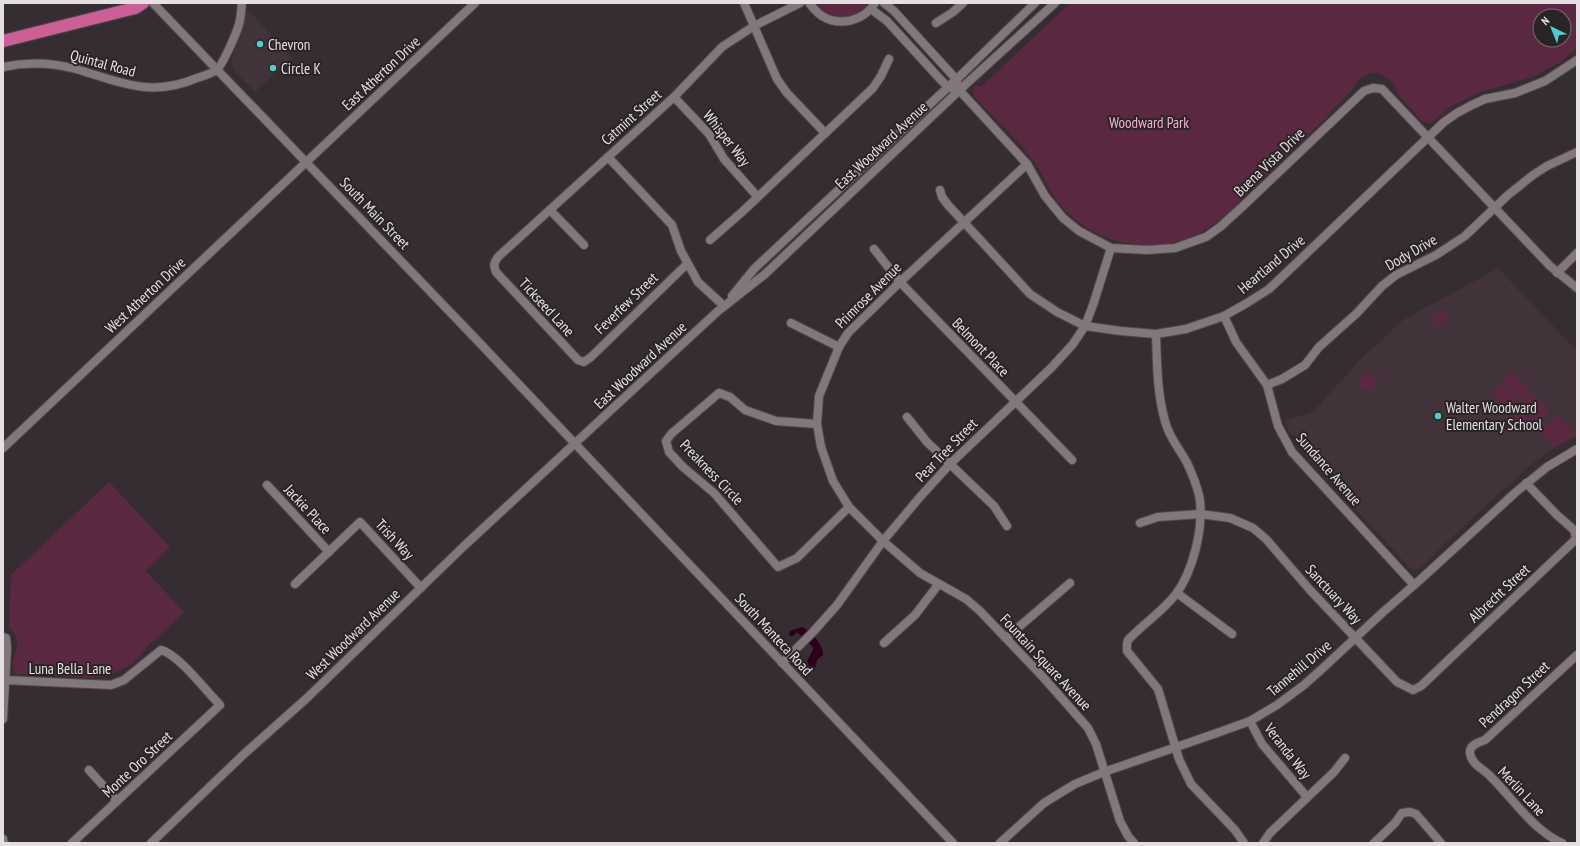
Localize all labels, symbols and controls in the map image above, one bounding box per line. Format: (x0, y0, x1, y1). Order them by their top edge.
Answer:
north arrow (1532, 8, 1572, 48)
text: N (1538, 14, 1552, 28)
street label: East Atherton Drive (338, 32, 424, 114)
place label: Chevron (268, 35, 310, 54)
marker: Chevron (255, 39, 265, 49)
street label: Quintal Road (68, 45, 138, 81)
place label: Circle K (281, 59, 321, 78)
marker: Circle K (268, 63, 278, 73)
street label: Catmint Street (597, 85, 665, 149)
street label: East Woodward Avenue (831, 97, 931, 193)
street label: Whisper Way (699, 106, 755, 170)
park label: Woodward Park (1109, 113, 1189, 132)
street label: Buena Vista Drive (1230, 124, 1308, 200)
street label: South Main Street (336, 173, 414, 253)
street label: Heartland Drive (1234, 230, 1308, 298)
street label: Dody Drive (1382, 230, 1440, 274)
street label: West Atherton Drive (101, 253, 189, 337)
street label: Primrose Avenue (831, 258, 905, 332)
street label: Feverfew Street (590, 268, 662, 338)
street label: Tickseed Lane (515, 274, 579, 340)
street label: Belmont Place (948, 314, 1014, 380)
street label: East Woodward Avenue (590, 317, 690, 413)
place label: Walter Woodward Elementary School (1446, 398, 1543, 434)
marker: Walter Woodward Elementary School (1433, 411, 1443, 421)
street label: Pear Tree Street (911, 414, 981, 486)
street label: Sundance Avenue (1292, 429, 1366, 509)
street label: Preakness Circle (676, 435, 748, 509)
street label: Jackie Place (280, 480, 336, 538)
street label: Trish Way (371, 515, 419, 564)
street label: Sanctuary Way (1302, 560, 1367, 628)
street label: Albrecht Street (1464, 560, 1534, 626)
street label: West Woodward Avenue (302, 584, 404, 684)
street label: South Manteca Road (731, 589, 817, 679)
street label: Fountain Square Avenue (996, 610, 1096, 714)
street label: Tannehill Drive (1263, 636, 1335, 700)
street label: Pendragon Street (1475, 657, 1553, 731)
street label: Luna Bella Lane (29, 659, 111, 678)
street label: Veranda Way (1260, 718, 1316, 783)
street label: Monte Oro Street (98, 727, 176, 801)
street label: Merlin Lane (1494, 762, 1550, 820)

